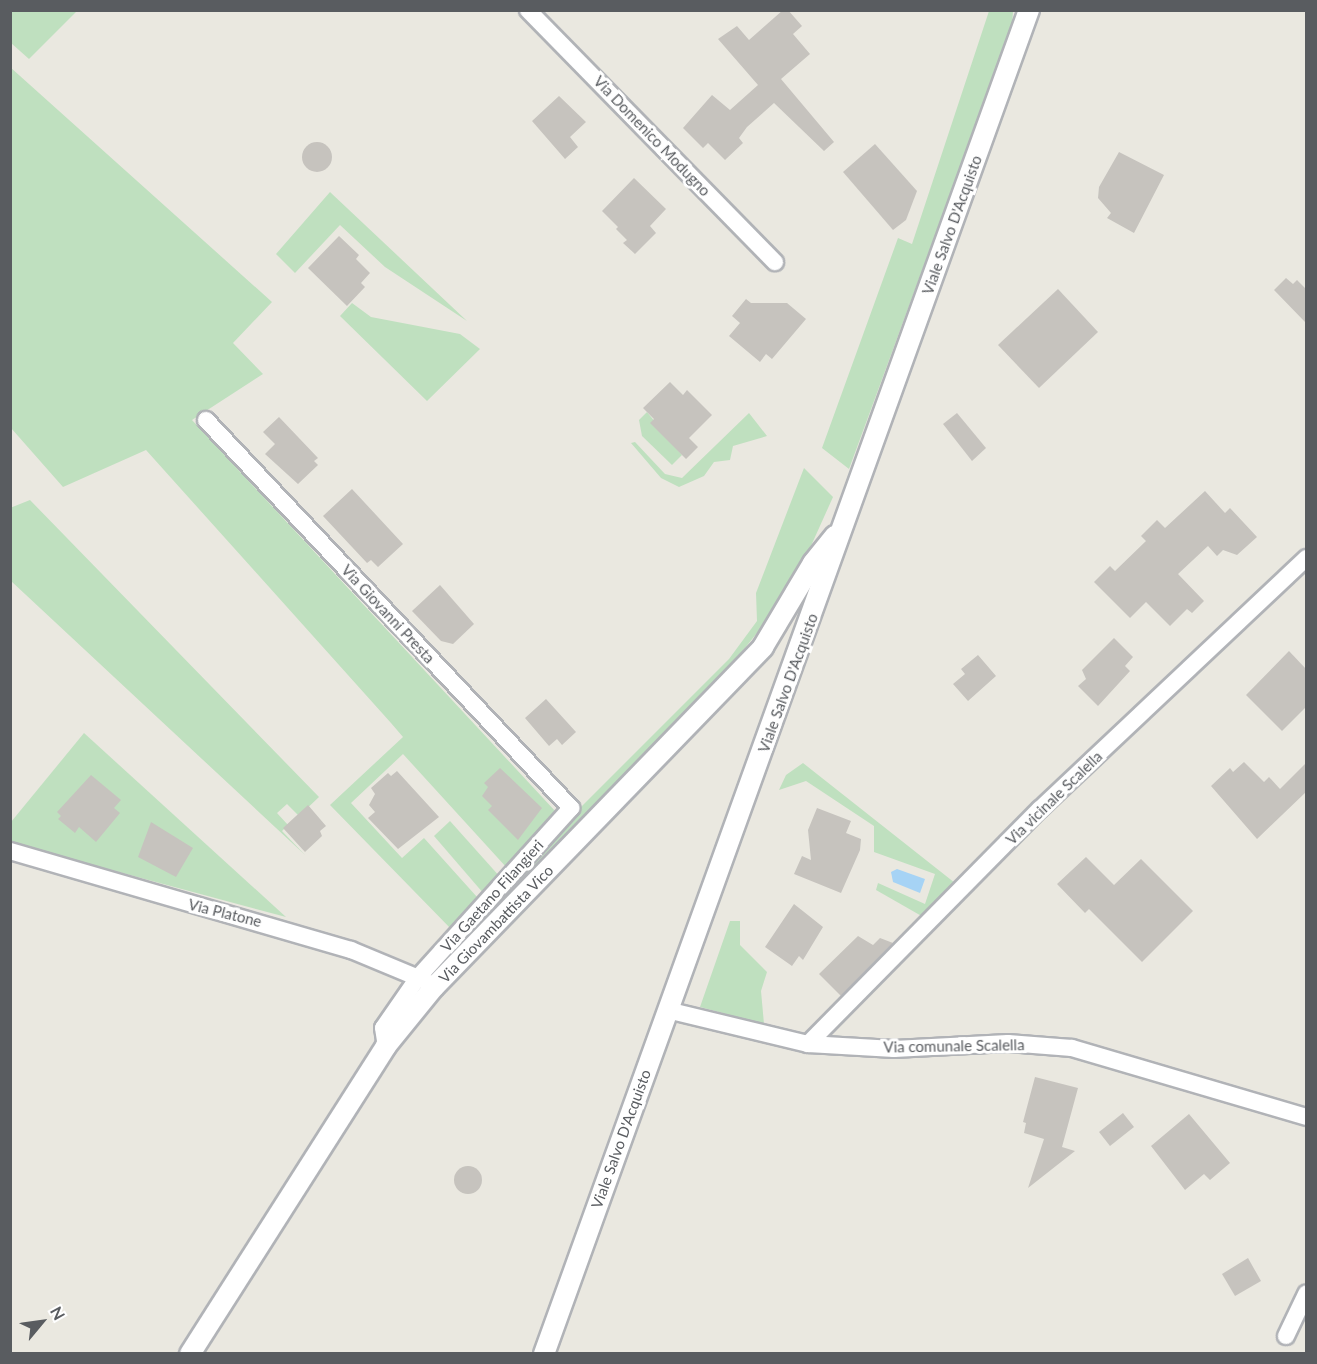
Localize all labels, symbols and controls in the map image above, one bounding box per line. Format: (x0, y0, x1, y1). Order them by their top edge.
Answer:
street label: Via Domenico Modugno (590, 72, 714, 200)
street label: Viale Salvo D'Acquisto (918, 153, 986, 297)
street label: Via Giovanni Presta (338, 561, 438, 667)
street label: Viale Salvo D'Acquisto (754, 611, 822, 755)
street label: Via vicinale Scalella (1002, 747, 1106, 849)
street label: Via Gaetano Filangieri (437, 836, 547, 956)
street label: Via Giovambattista Vico (435, 861, 557, 987)
street label: Via Platone (186, 895, 264, 931)
street label: Via comunale Scalella (883, 1036, 1025, 1056)
street label: Viale Salvo D'Acquisto (587, 1067, 655, 1211)
north arrow (12, 1292, 72, 1352)
text: N (47, 1303, 69, 1323)

